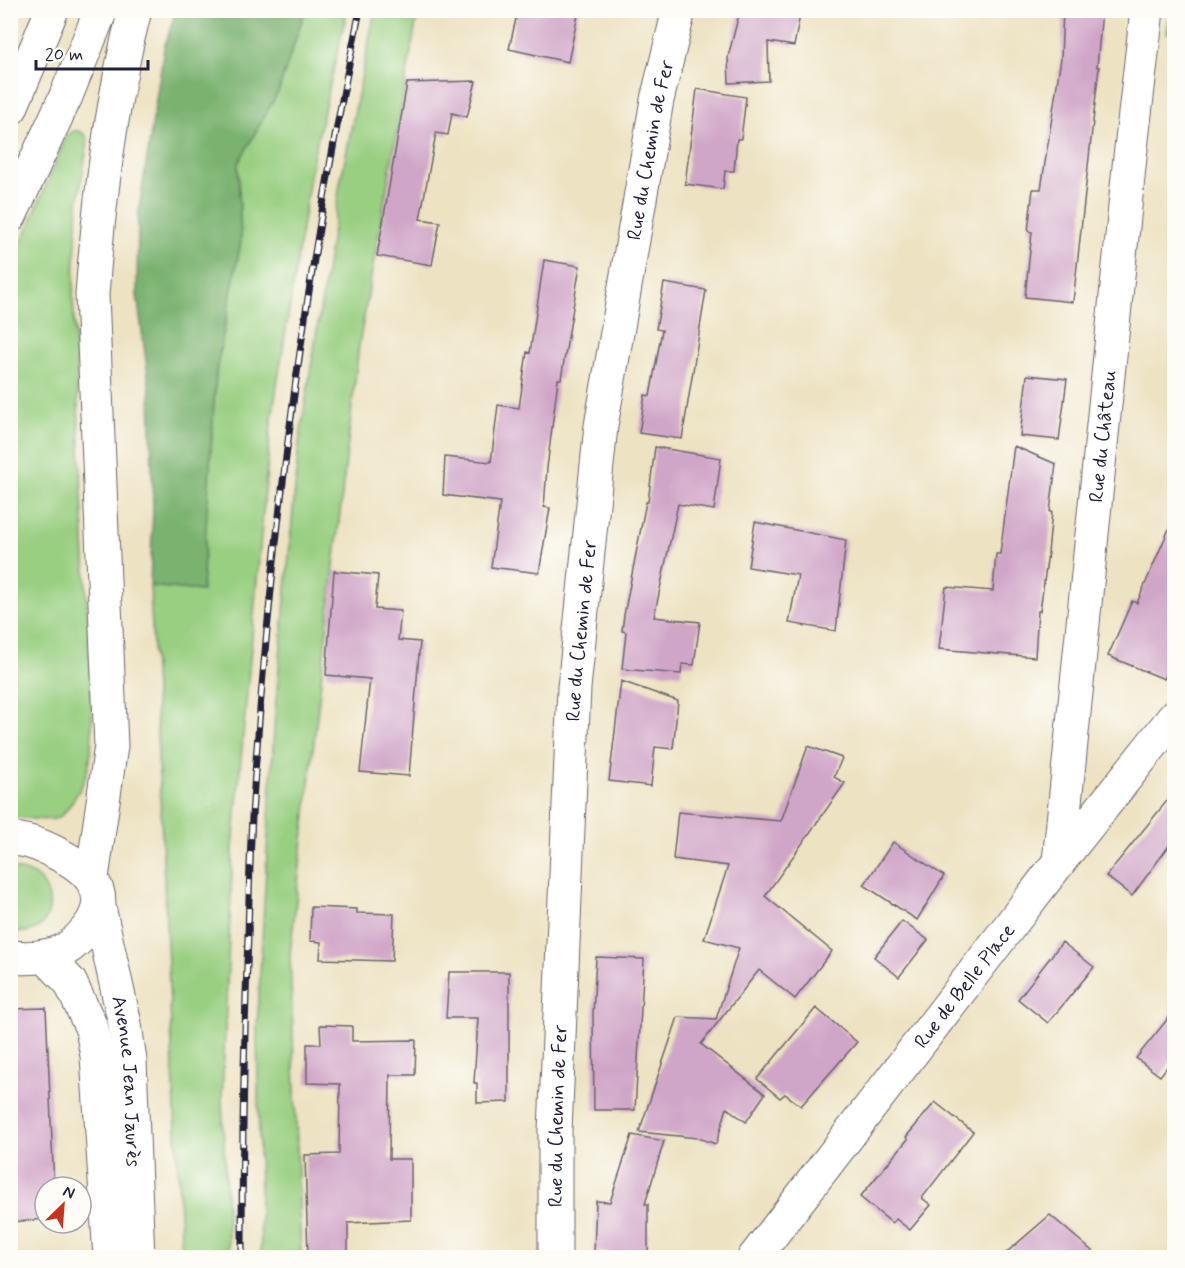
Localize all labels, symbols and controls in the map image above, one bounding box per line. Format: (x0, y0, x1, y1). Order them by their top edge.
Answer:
scale bar (36, 33, 148, 71)
text: 20 m (45, 43, 83, 67)
street label: Rue du Chemin de Fer (621, 57, 681, 242)
street label: Rue du Château (1083, 369, 1123, 504)
street label: Rue du Chemin de Fer (561, 538, 604, 722)
street label: Rue de Belle Place (908, 918, 1022, 1054)
street label: Avenue Jean Jaurès (104, 993, 146, 1168)
street label: Rue du Chemin de Fer (543, 1024, 575, 1207)
north arrow (33, 1175, 93, 1235)
text: N (59, 1181, 78, 1205)

